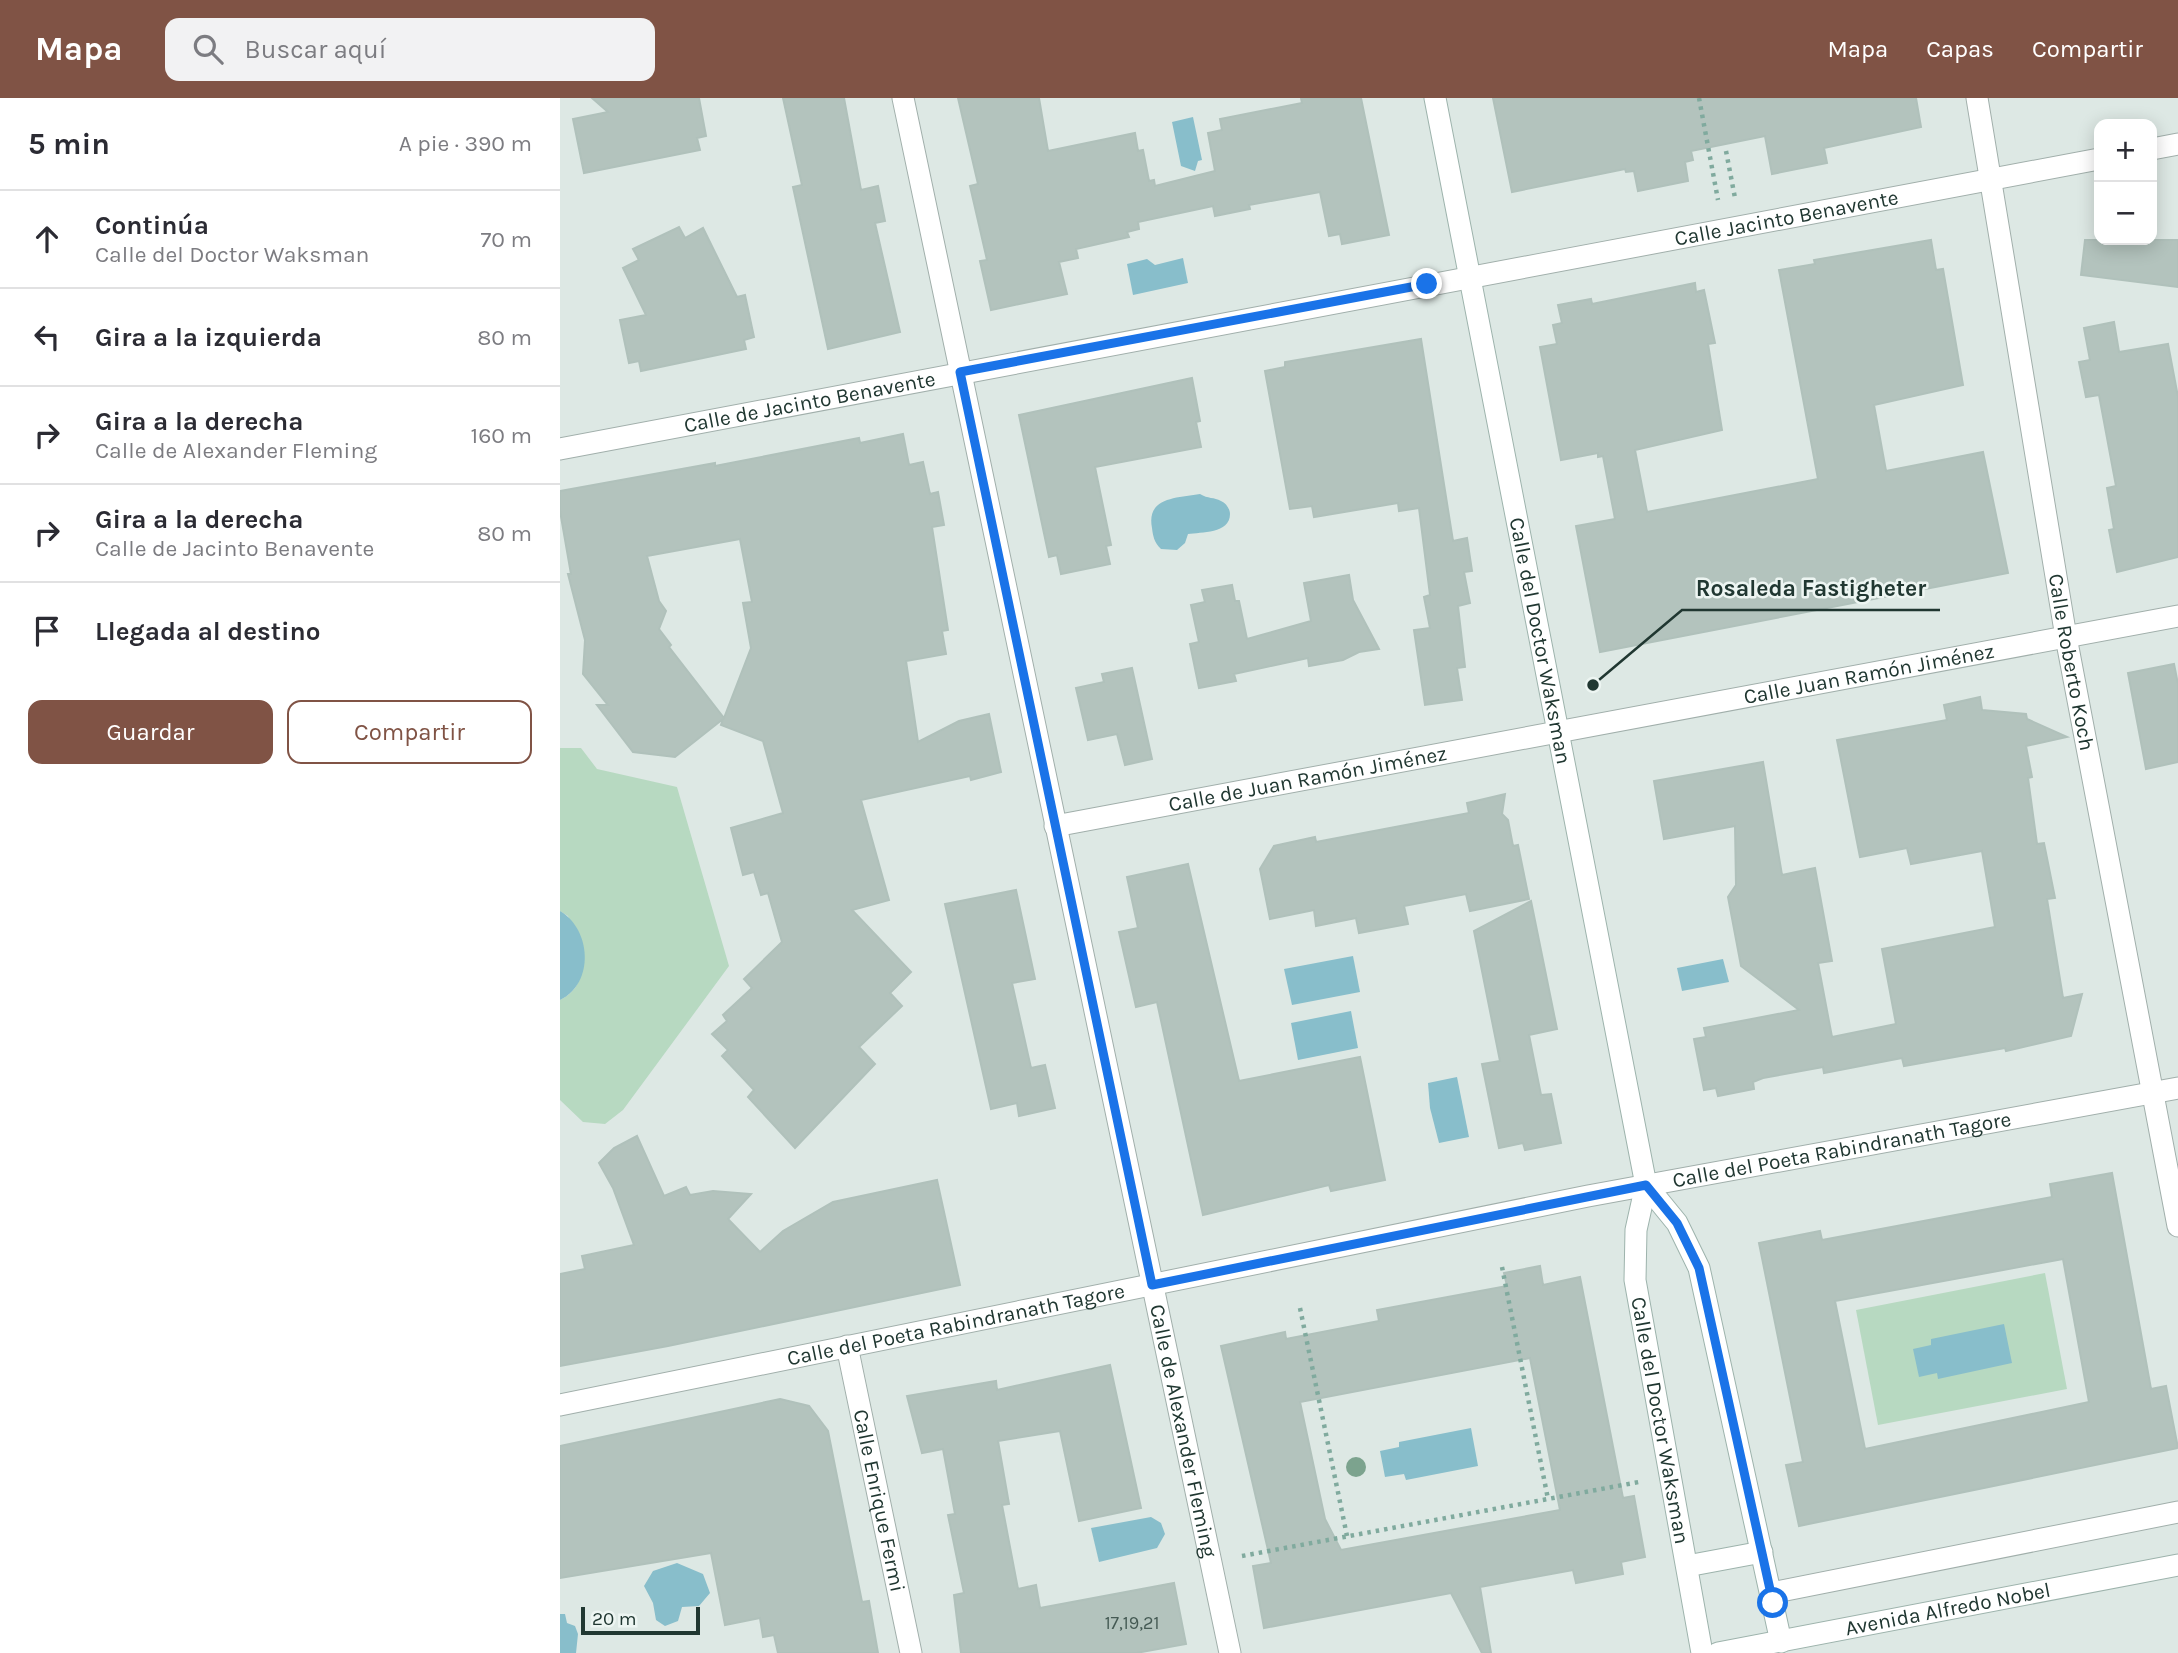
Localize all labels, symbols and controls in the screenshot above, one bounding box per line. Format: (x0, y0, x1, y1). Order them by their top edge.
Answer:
search box (165, 18, 655, 81)
text: Mapa (35, 30, 123, 68)
icon: search (189, 30, 227, 68)
text: Buscar aquí (245, 34, 386, 65)
text: Mapa (1827, 35, 1888, 63)
text: Capas (1926, 35, 1994, 63)
text: Compartir (2032, 35, 2143, 63)
map controls (2094, 119, 2157, 245)
button: + (2094, 119, 2157, 182)
text: 5 min (28, 126, 110, 162)
text: A pie · 390 m (399, 130, 532, 157)
button: − (2094, 182, 2157, 245)
street label: Calle Jacinto Benavente (1673, 185, 1900, 251)
text: Continúa (95, 210, 209, 241)
icon: ahead (28, 220, 66, 258)
text: 70 m (481, 226, 532, 253)
text: Calle del Doctor Waksman (95, 241, 369, 268)
route end (1411, 268, 1442, 299)
icon: left (28, 318, 66, 356)
text: Gira a la izquierda (95, 322, 322, 353)
text: 80 m (477, 324, 532, 351)
street label: Calle de Jacinto Benavente (682, 367, 937, 437)
text: Gira a la derecha (95, 406, 304, 437)
icon: right (28, 416, 66, 454)
text: 160 m (471, 422, 532, 449)
text: Calle de Alexander Fleming (95, 437, 377, 464)
text: Gira a la derecha (95, 504, 304, 535)
icon: right (28, 514, 66, 552)
street label: Calle del Doctor Waksman (1505, 515, 1576, 766)
text: 80 m (477, 520, 532, 547)
text: Calle de Jacinto Benavente (95, 535, 374, 562)
callout: Rosaleda Fastigheter (1682, 566, 1940, 610)
street label: Calle Roberto Koch (2044, 572, 2099, 753)
text: Rosaleda Fastigheter (1696, 575, 1926, 602)
icon: arrive (28, 612, 66, 650)
text: Llegada al destino (95, 616, 321, 647)
street label: Calle Juan Ramón Jiménez (1742, 639, 1996, 709)
button: Guardar (28, 700, 273, 764)
button: Compartir (287, 700, 532, 764)
street label: Calle de Juan Ramón Jiménez (1167, 741, 1449, 817)
street label: Calle del Poeta Rabindranath Tagore (1670, 1107, 2013, 1192)
street label: Calle del Poeta Rabindranath Tagore (785, 1279, 1127, 1371)
street label: Calle del Doctor Waksman (1626, 1295, 1694, 1546)
street label: Calle de Alexander Fleming (1145, 1302, 1222, 1560)
street label: Calle Enrique Fermi (849, 1407, 910, 1594)
street label: Avenida Alfredo Nobel (1843, 1578, 2052, 1640)
route start (1757, 1587, 1788, 1618)
scale bar (581, 1604, 700, 1636)
text: 20 m (592, 1608, 637, 1630)
house number: 17,19,21 (1105, 1612, 1159, 1634)

